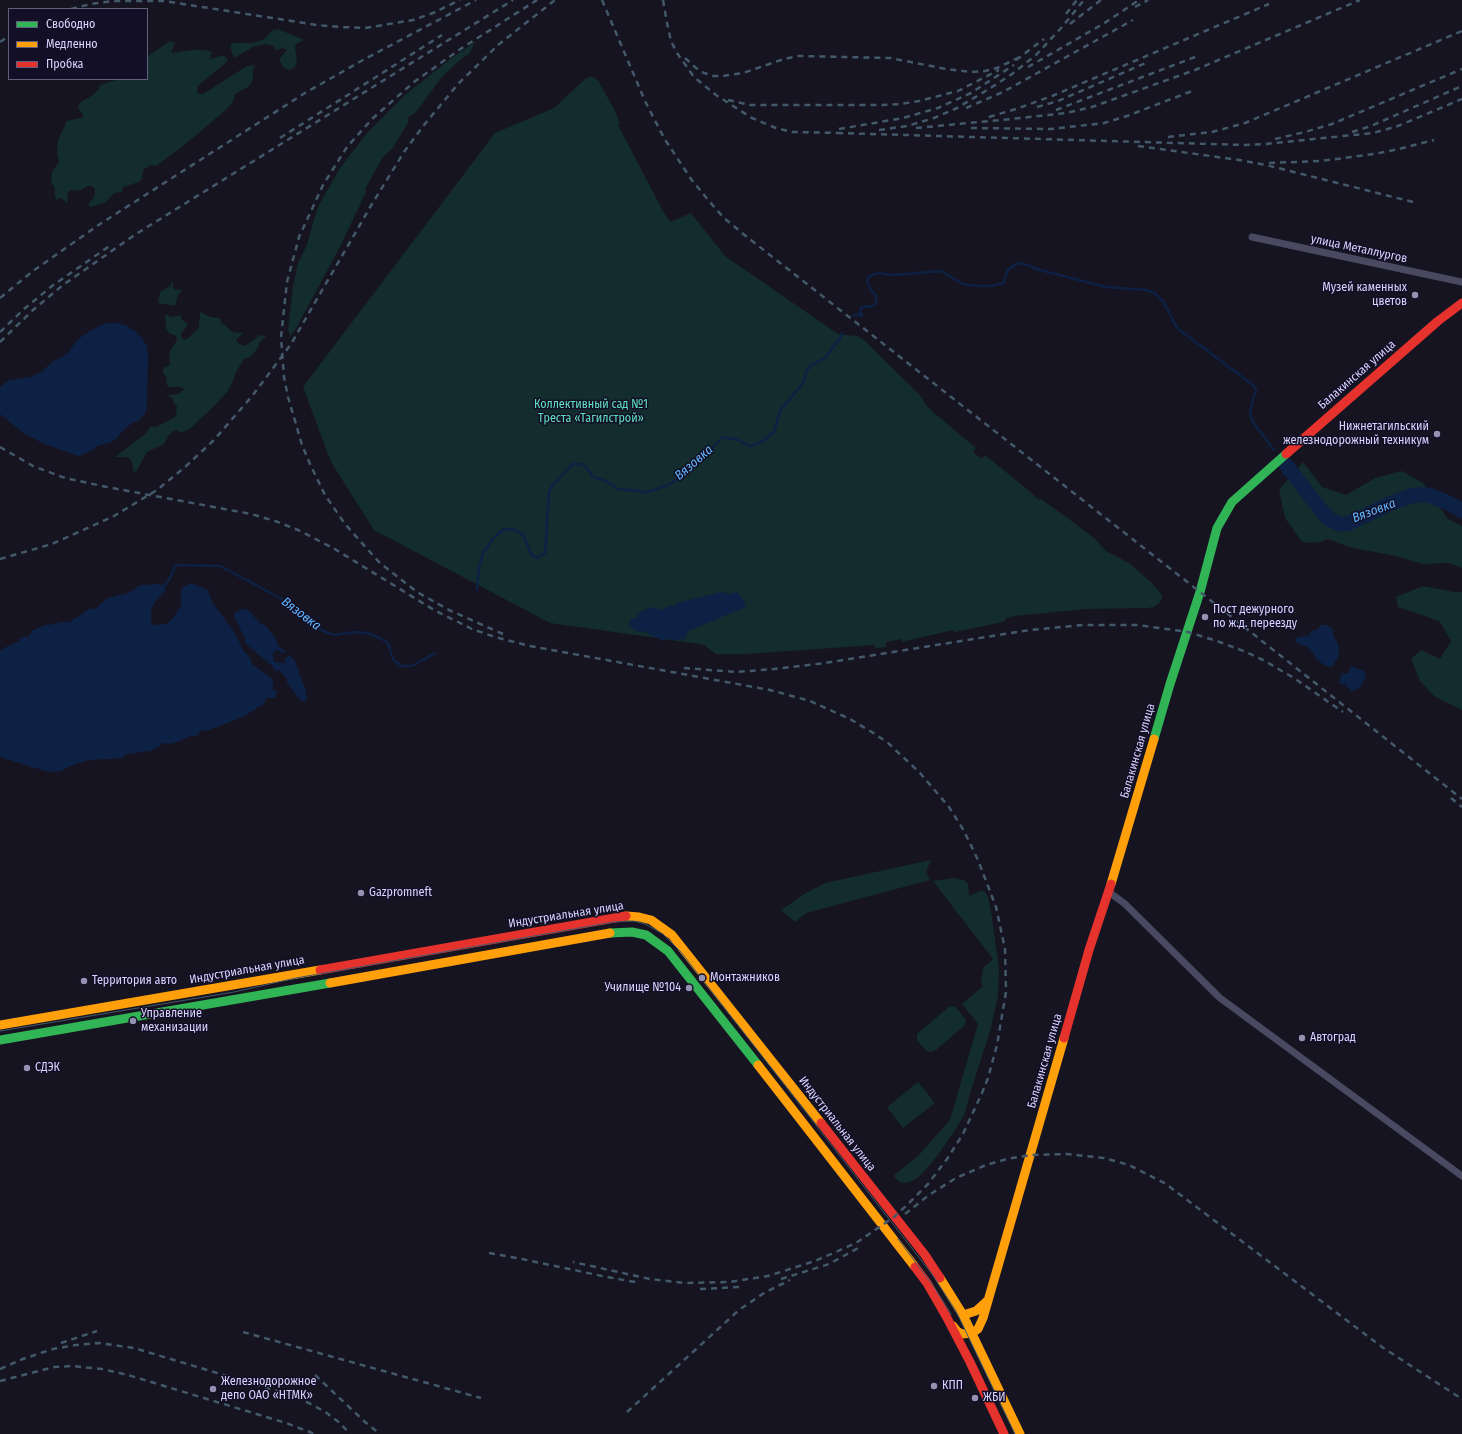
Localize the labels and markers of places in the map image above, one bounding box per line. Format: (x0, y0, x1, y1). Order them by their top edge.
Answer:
place label: Музей каменных цветов (1322, 281, 1407, 309)
marker: Музей каменных цветов (1410, 290, 1420, 300)
place label: Нижнетагильский железнодорожный техникум (1283, 420, 1429, 448)
marker: Нижнетагильский железнодорожный техникум (1432, 429, 1442, 439)
place label: Пост дежурного по ж.д. переезду (1213, 603, 1297, 631)
marker: Пост дежурного по ж.д. переезду (1200, 612, 1210, 622)
place label: Gazpromneft (369, 886, 432, 900)
marker: Gazpromneft (356, 888, 366, 898)
place label: Монтажников (710, 971, 780, 985)
marker: Монтажников (697, 973, 707, 983)
place label: Территория авто (92, 974, 177, 988)
marker: Территория авто (79, 976, 89, 986)
place label: Училище №104 (604, 981, 681, 995)
marker: Училище №104 (684, 983, 694, 993)
place label: Управление механизации (141, 1007, 208, 1035)
marker: Управление механизации (128, 1016, 138, 1026)
place label: Автоград (1310, 1031, 1356, 1045)
marker: Автоград (1297, 1033, 1307, 1043)
place label: СДЭК (35, 1061, 60, 1075)
marker: СДЭК (22, 1063, 32, 1073)
place label: Железнодорожное депо ОАО «НТМК» (221, 1375, 316, 1403)
place label: КПП (942, 1379, 963, 1393)
marker: КПП (929, 1381, 939, 1391)
marker: Железнодорожное депо ОАО «НТМК» (208, 1384, 218, 1394)
place label: ЖБИ (983, 1391, 1005, 1405)
marker: ЖБИ (970, 1393, 980, 1403)

